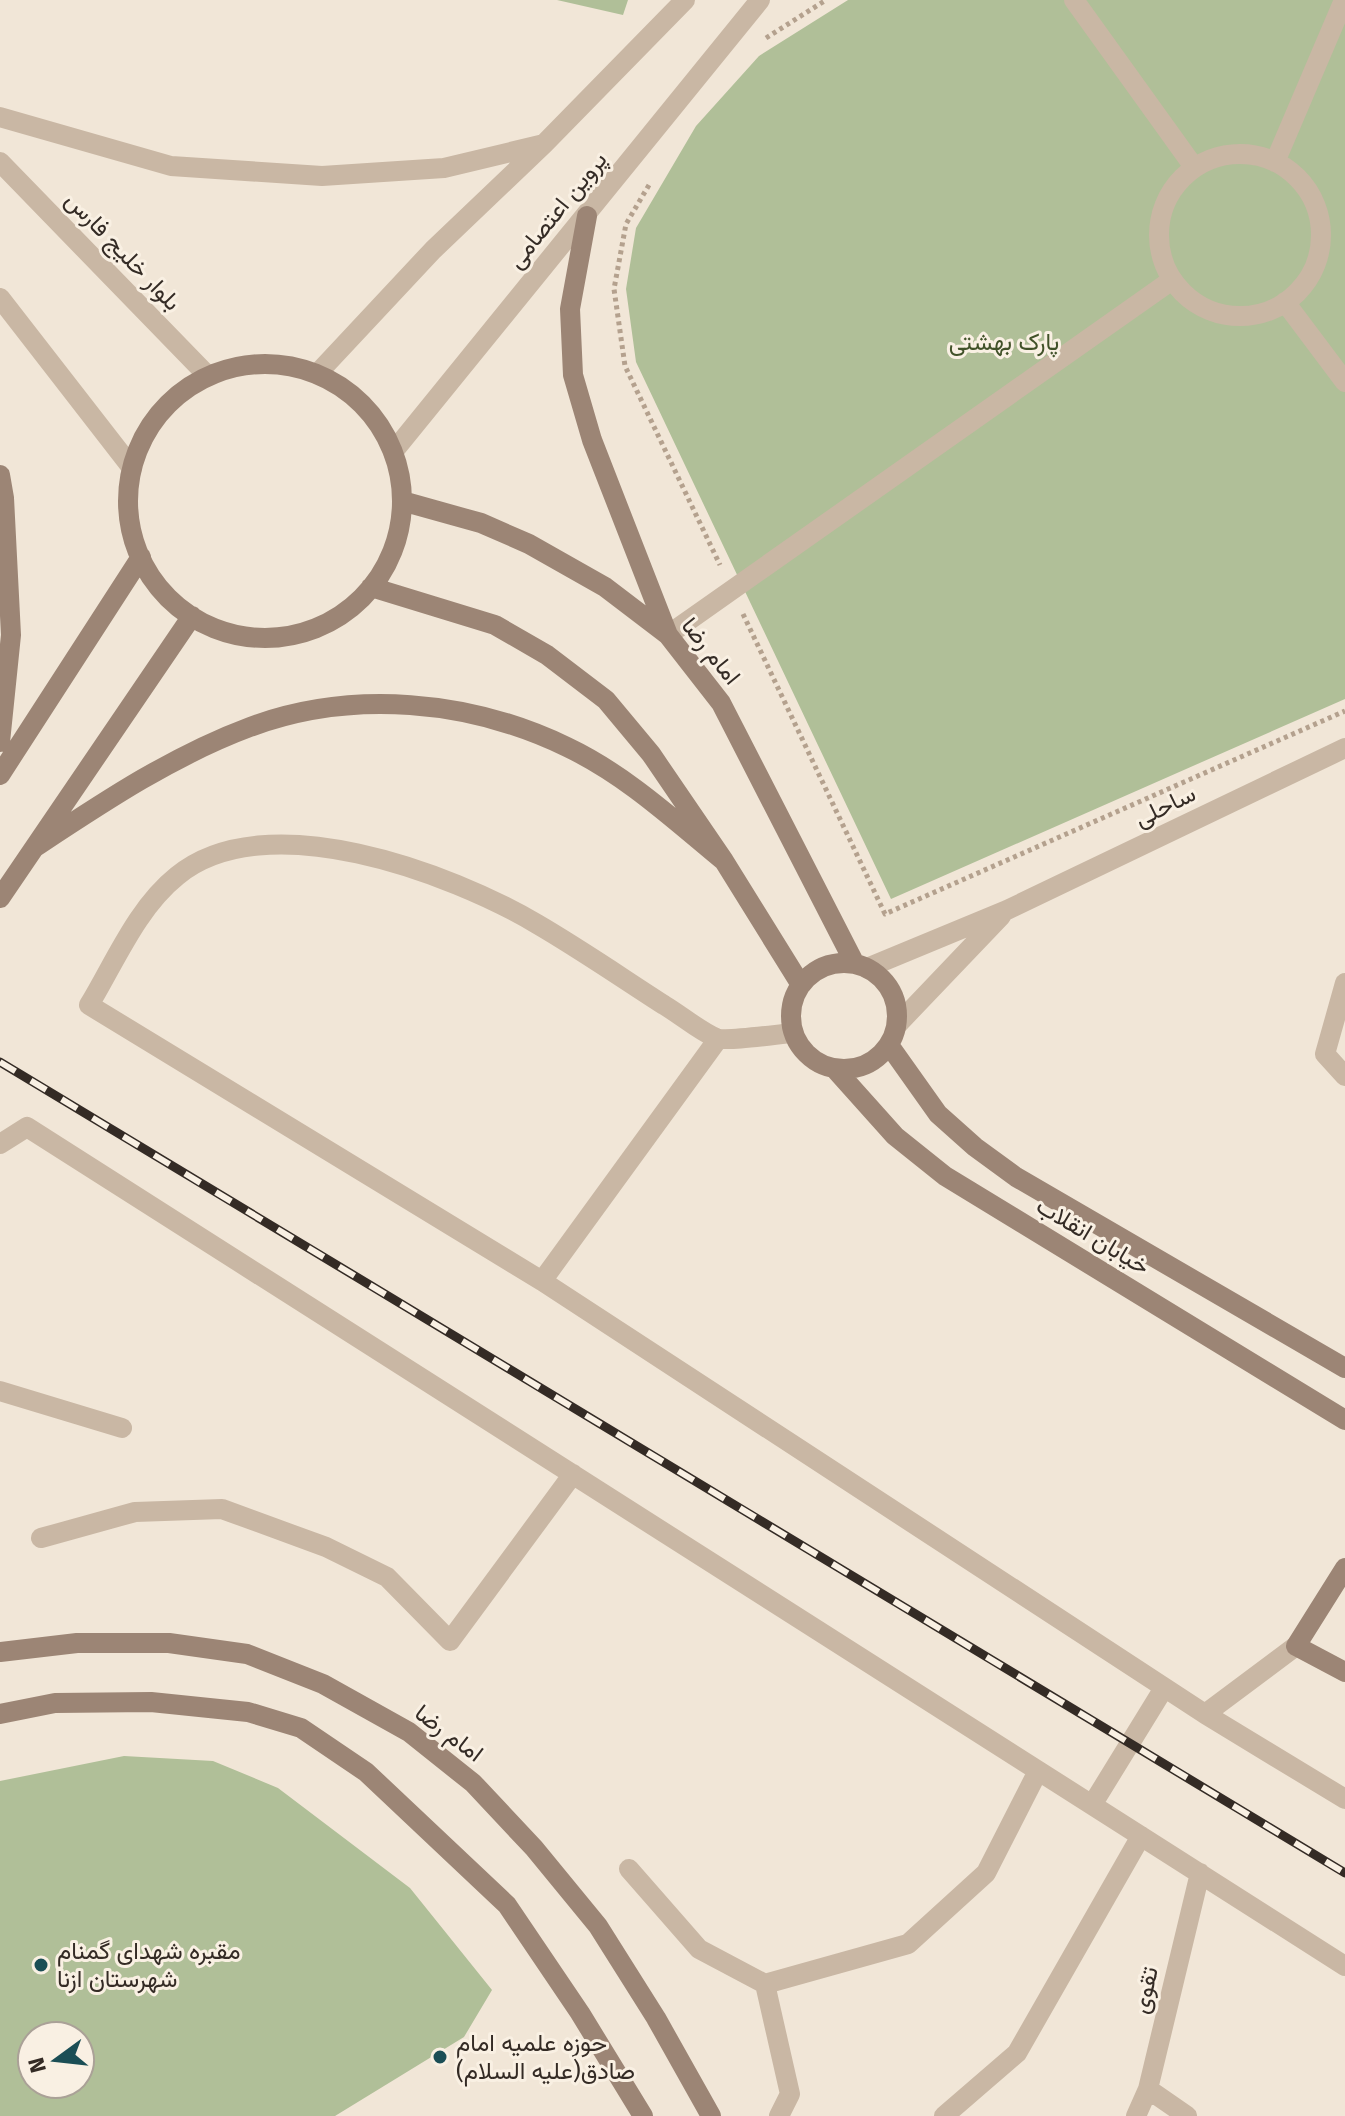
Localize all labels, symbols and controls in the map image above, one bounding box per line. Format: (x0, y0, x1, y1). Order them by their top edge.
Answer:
street label: پروین اعتصامی (501, 146, 614, 275)
street label: بلوار خلیج فارس (57, 186, 187, 318)
park label: پارک بهشتی (949, 328, 1059, 358)
street label: امام رضا (674, 612, 746, 691)
street label: ساحلی (1130, 779, 1200, 833)
street label: خیابان انقلاب (1031, 1191, 1155, 1281)
street label: امام رضا (408, 1698, 489, 1769)
place label: مقبره شهدای گمنام شهرستان ازنا (57, 1937, 241, 1994)
marker: مقبره شهدای گمنام شهرستان ازنا (32, 1956, 50, 1974)
street label: تقوی (1126, 1964, 1165, 2017)
north arrow (16, 2020, 96, 2100)
place label: حوزه علمیه امام صادق(علیه السلام) (456, 2029, 635, 2087)
marker: حوزه علمیه امام صادق(علیه السلام) (431, 2048, 449, 2066)
text: N (22, 2055, 52, 2076)

